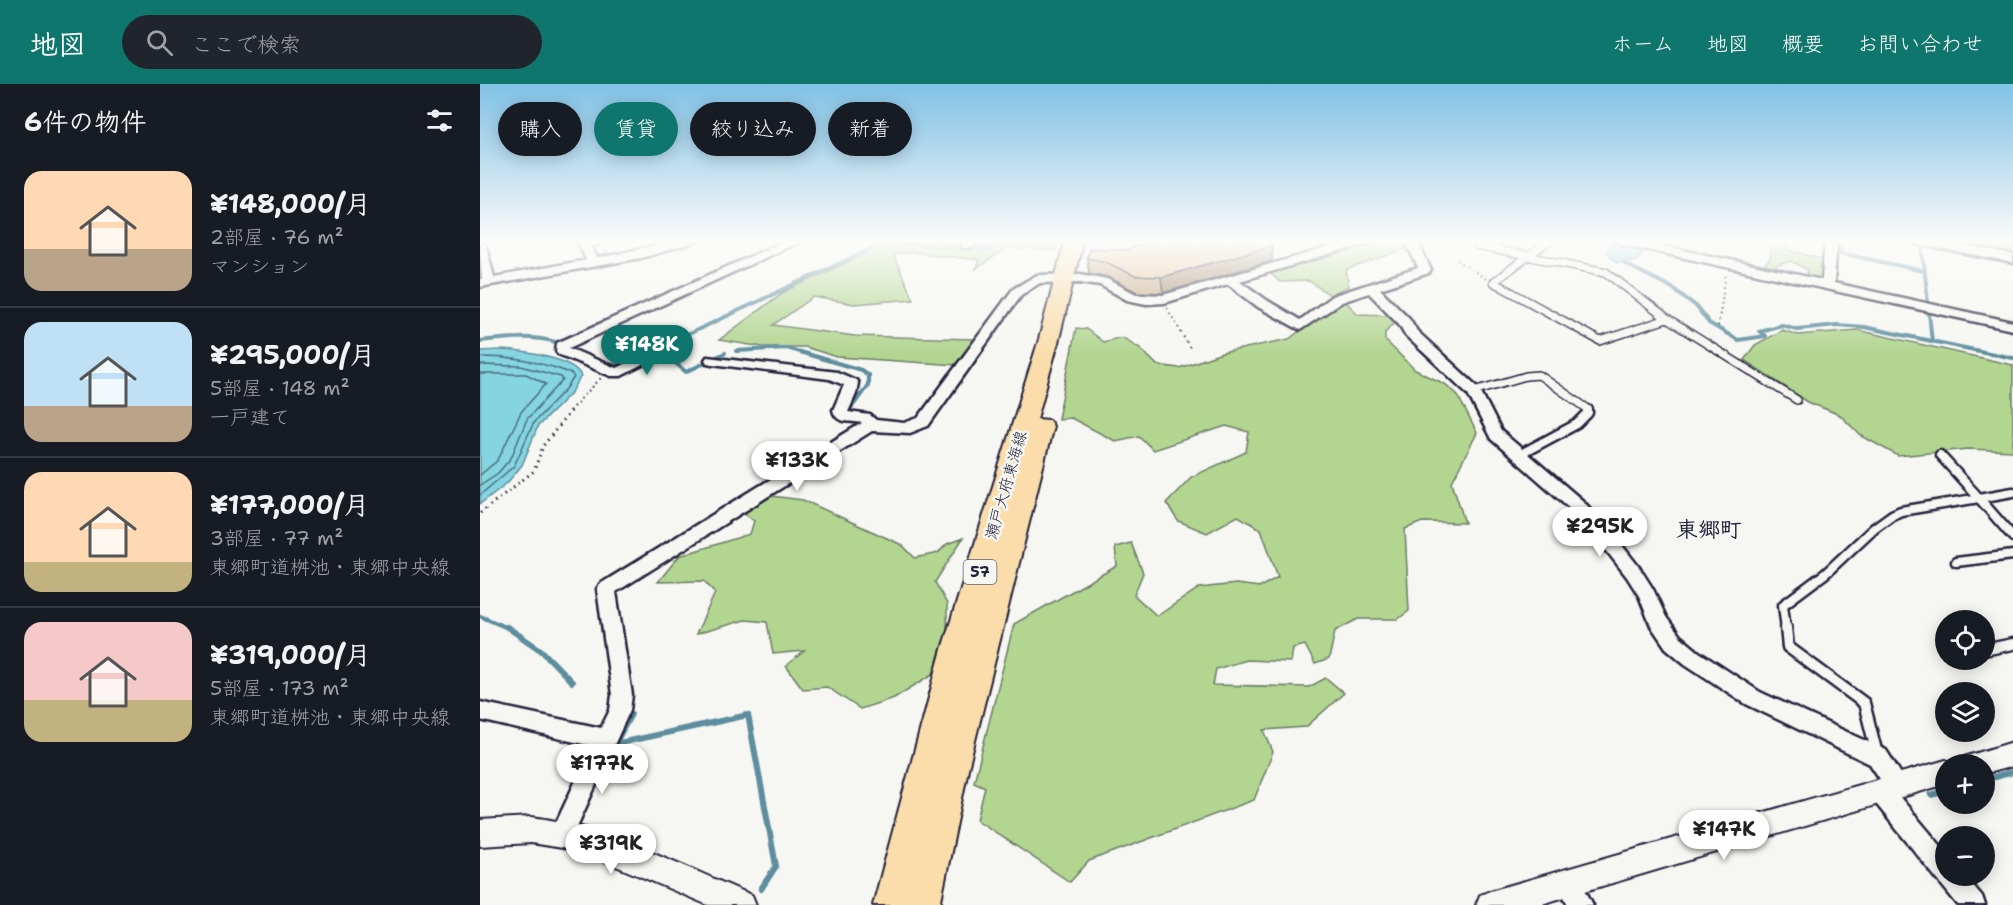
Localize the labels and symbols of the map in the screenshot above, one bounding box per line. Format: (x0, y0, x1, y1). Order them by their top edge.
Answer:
pin: ¥148K (605, 325, 689, 376)
street label: 瀬戸大府東海線 (980, 428, 1032, 542)
pin: ¥133K (755, 441, 839, 492)
pin: ¥295K (1558, 507, 1642, 558)
district label: 東郷町 (1676, 515, 1742, 544)
road number: 57 (964, 560, 996, 584)
pin: ¥177K (560, 744, 644, 795)
pin: ¥147K (1682, 810, 1766, 861)
pin: ¥319K (569, 824, 653, 875)

